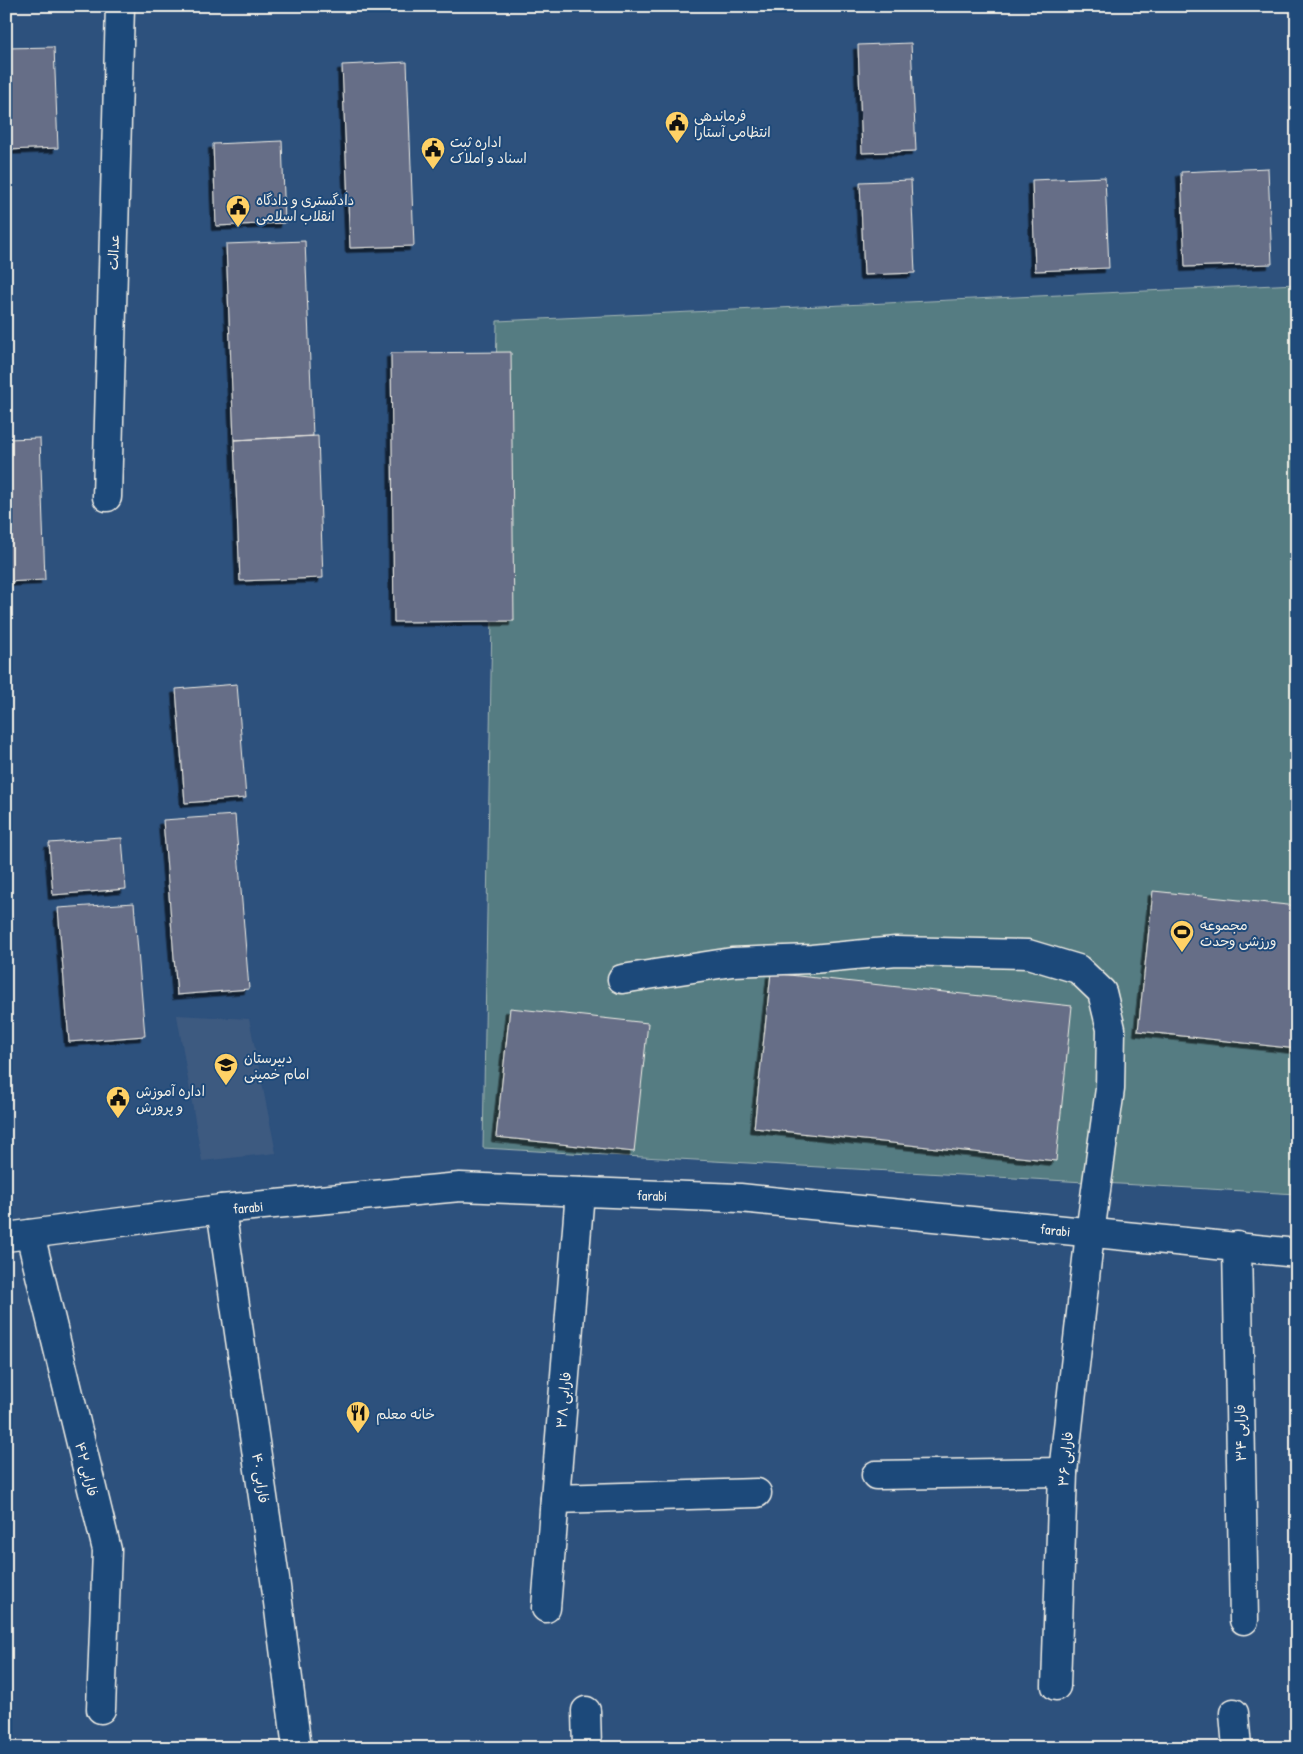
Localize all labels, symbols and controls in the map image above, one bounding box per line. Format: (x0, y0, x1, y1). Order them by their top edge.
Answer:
place label: فرماندهی انتظامی آستارا (694, 106, 771, 141)
public building icon: فرماندهی انتظامی آستارا (664, 110, 690, 144)
place label: اداره ثبت اسناد و املاک (450, 132, 527, 167)
public building icon: اداره ثبت اسناد و املاک (420, 136, 446, 170)
place label: دادگستری و دادگاه انقلاب اسلامی (256, 190, 354, 225)
public building icon: دادگستری و دادگاه انقلاب اسلامی (225, 194, 251, 228)
street label: عدالت (103, 234, 123, 270)
place label: مجموعه ورزشی وحدت (1200, 915, 1276, 950)
sports icon: مجموعه ورزشی وحدت (1169, 919, 1195, 953)
place label: دبیرستان امام خمینی (244, 1048, 309, 1085)
school or university icon: دبیرستان امام خمینی (213, 1052, 239, 1086)
place label: اداره آموزش و پرورش (136, 1081, 205, 1117)
public building icon: اداره آموزش و پرورش (105, 1085, 131, 1119)
street label: farabi (636, 1184, 668, 1205)
street label: farabi (232, 1196, 264, 1217)
street label: farabi (1039, 1218, 1071, 1240)
street label: فارابی ۳۸ (551, 1371, 575, 1429)
restaurant icon: خانه معلم (345, 1400, 371, 1434)
place label: خانه معلم (376, 1404, 435, 1425)
street label: فارابی ۳۴ (1230, 1404, 1250, 1462)
street label: فارابی ۳۶ (1053, 1431, 1077, 1487)
street label: فارابی ۴۲ (71, 1440, 103, 1498)
street label: فارابی ۴۰ (248, 1452, 274, 1504)

